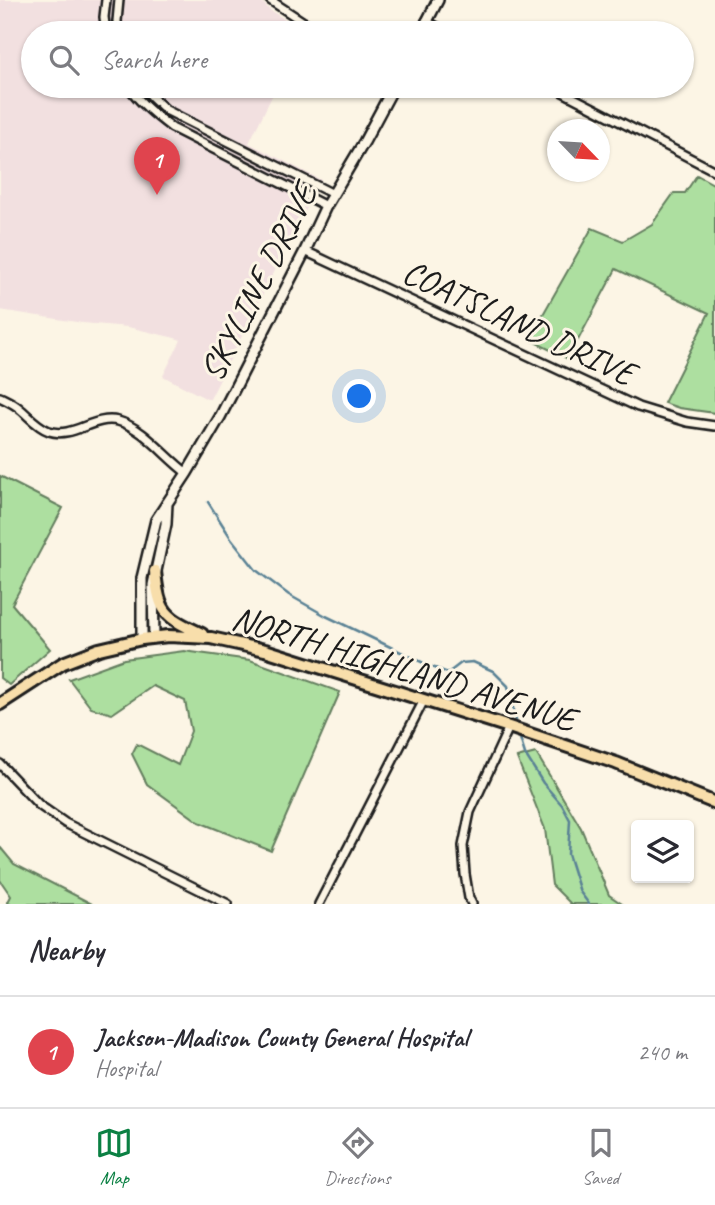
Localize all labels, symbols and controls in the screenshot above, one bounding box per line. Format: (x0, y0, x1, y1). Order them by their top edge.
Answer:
search box (21, 21, 694, 98)
icon: search (45, 41, 83, 79)
text: Search here (101, 43, 207, 76)
north arrow (547, 119, 610, 182)
pin: 1 (134, 137, 180, 195)
street label: SKYLINE DRIVE (189, 172, 329, 388)
street label: COATSLAND DRIVE (396, 249, 646, 398)
your location (342, 379, 376, 413)
street label: NORTH HIGHLAND AVENUE (227, 595, 585, 743)
map controls (631, 820, 694, 883)
button: layers (631, 820, 694, 883)
text: Nearby (28, 931, 104, 969)
text: Jackson-Madison County General Hospital (95, 1021, 468, 1054)
text: 1 (46, 1038, 56, 1067)
text: 240 m (638, 1038, 687, 1067)
text: Hospital (95, 1054, 158, 1083)
tab: Map (95, 1124, 133, 1190)
tab: Directions (324, 1124, 391, 1190)
tab: Saved (582, 1124, 620, 1190)

